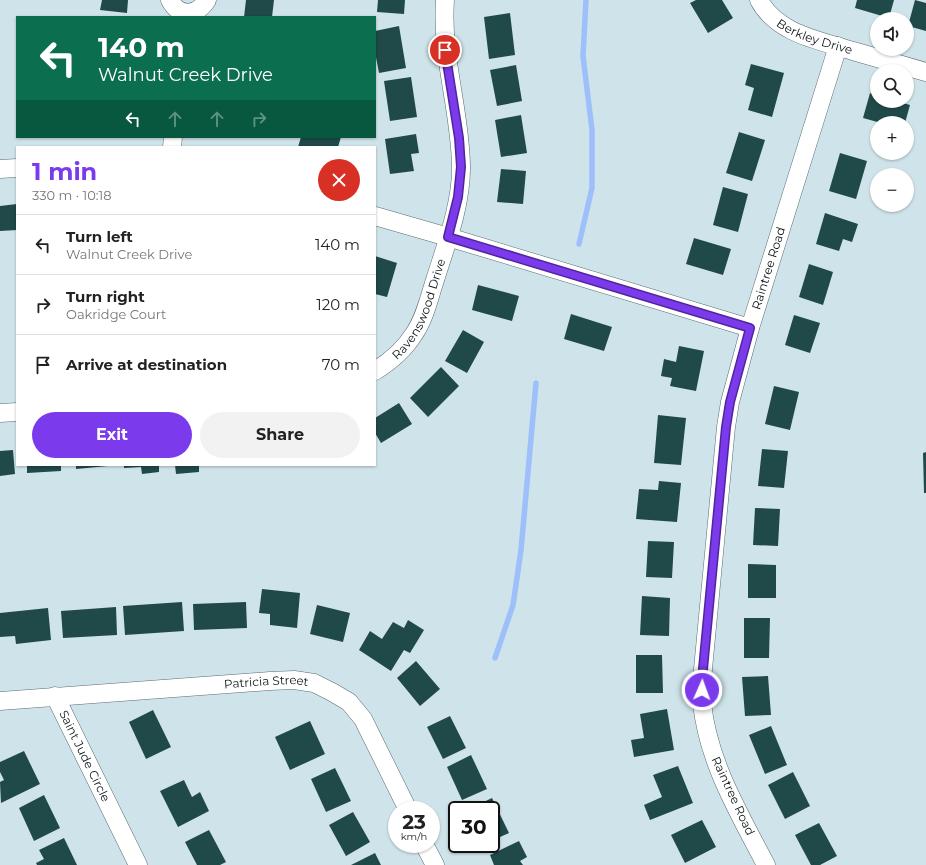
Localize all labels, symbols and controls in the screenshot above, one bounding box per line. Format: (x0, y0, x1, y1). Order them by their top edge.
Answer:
map controls (870, 12, 914, 212)
button: sound (870, 12, 914, 56)
street label: Berkley Drive (774, 15, 854, 57)
text: 140 m (98, 30, 185, 64)
icon: left (32, 32, 84, 84)
pin (428, 33, 462, 67)
icon: arrive (434, 39, 456, 61)
text: Walnut Creek Drive (98, 64, 273, 86)
button: search (870, 64, 914, 108)
icon: left (122, 108, 144, 130)
icon: ahead (164, 108, 186, 130)
icon: ahead (206, 108, 228, 130)
icon: right (248, 108, 270, 130)
button: + (870, 116, 914, 160)
text: 1 min (32, 157, 97, 186)
button: close (318, 159, 360, 201)
button: − (870, 168, 914, 212)
text: 330 m · 10:18 (32, 187, 112, 203)
street label: Raintree Road (748, 225, 788, 311)
text: Turn left (66, 227, 133, 246)
icon: left (32, 234, 54, 256)
text: 140 m (315, 235, 360, 254)
text: Walnut Creek Drive (66, 246, 192, 262)
street label: Ravenswood Drive (389, 257, 448, 362)
text: Turn right (66, 287, 145, 306)
icon: right (32, 294, 54, 316)
text: 120 m (316, 295, 360, 314)
text: Oakridge Court (66, 306, 166, 322)
icon: arrive (32, 354, 54, 376)
text: Arrive at destination (66, 355, 227, 374)
text: 70 m (322, 355, 360, 374)
button: Exit (32, 412, 192, 458)
button: Share (200, 412, 360, 458)
position arrow (681, 669, 723, 711)
street label: Patricia Street (223, 672, 310, 691)
street label: Saint Jude Circle (56, 708, 114, 804)
street label: Raintree Road (709, 754, 758, 838)
speed limit sign: 30 (448, 801, 500, 853)
text: 23 (402, 810, 426, 834)
text: km/h (401, 830, 427, 843)

